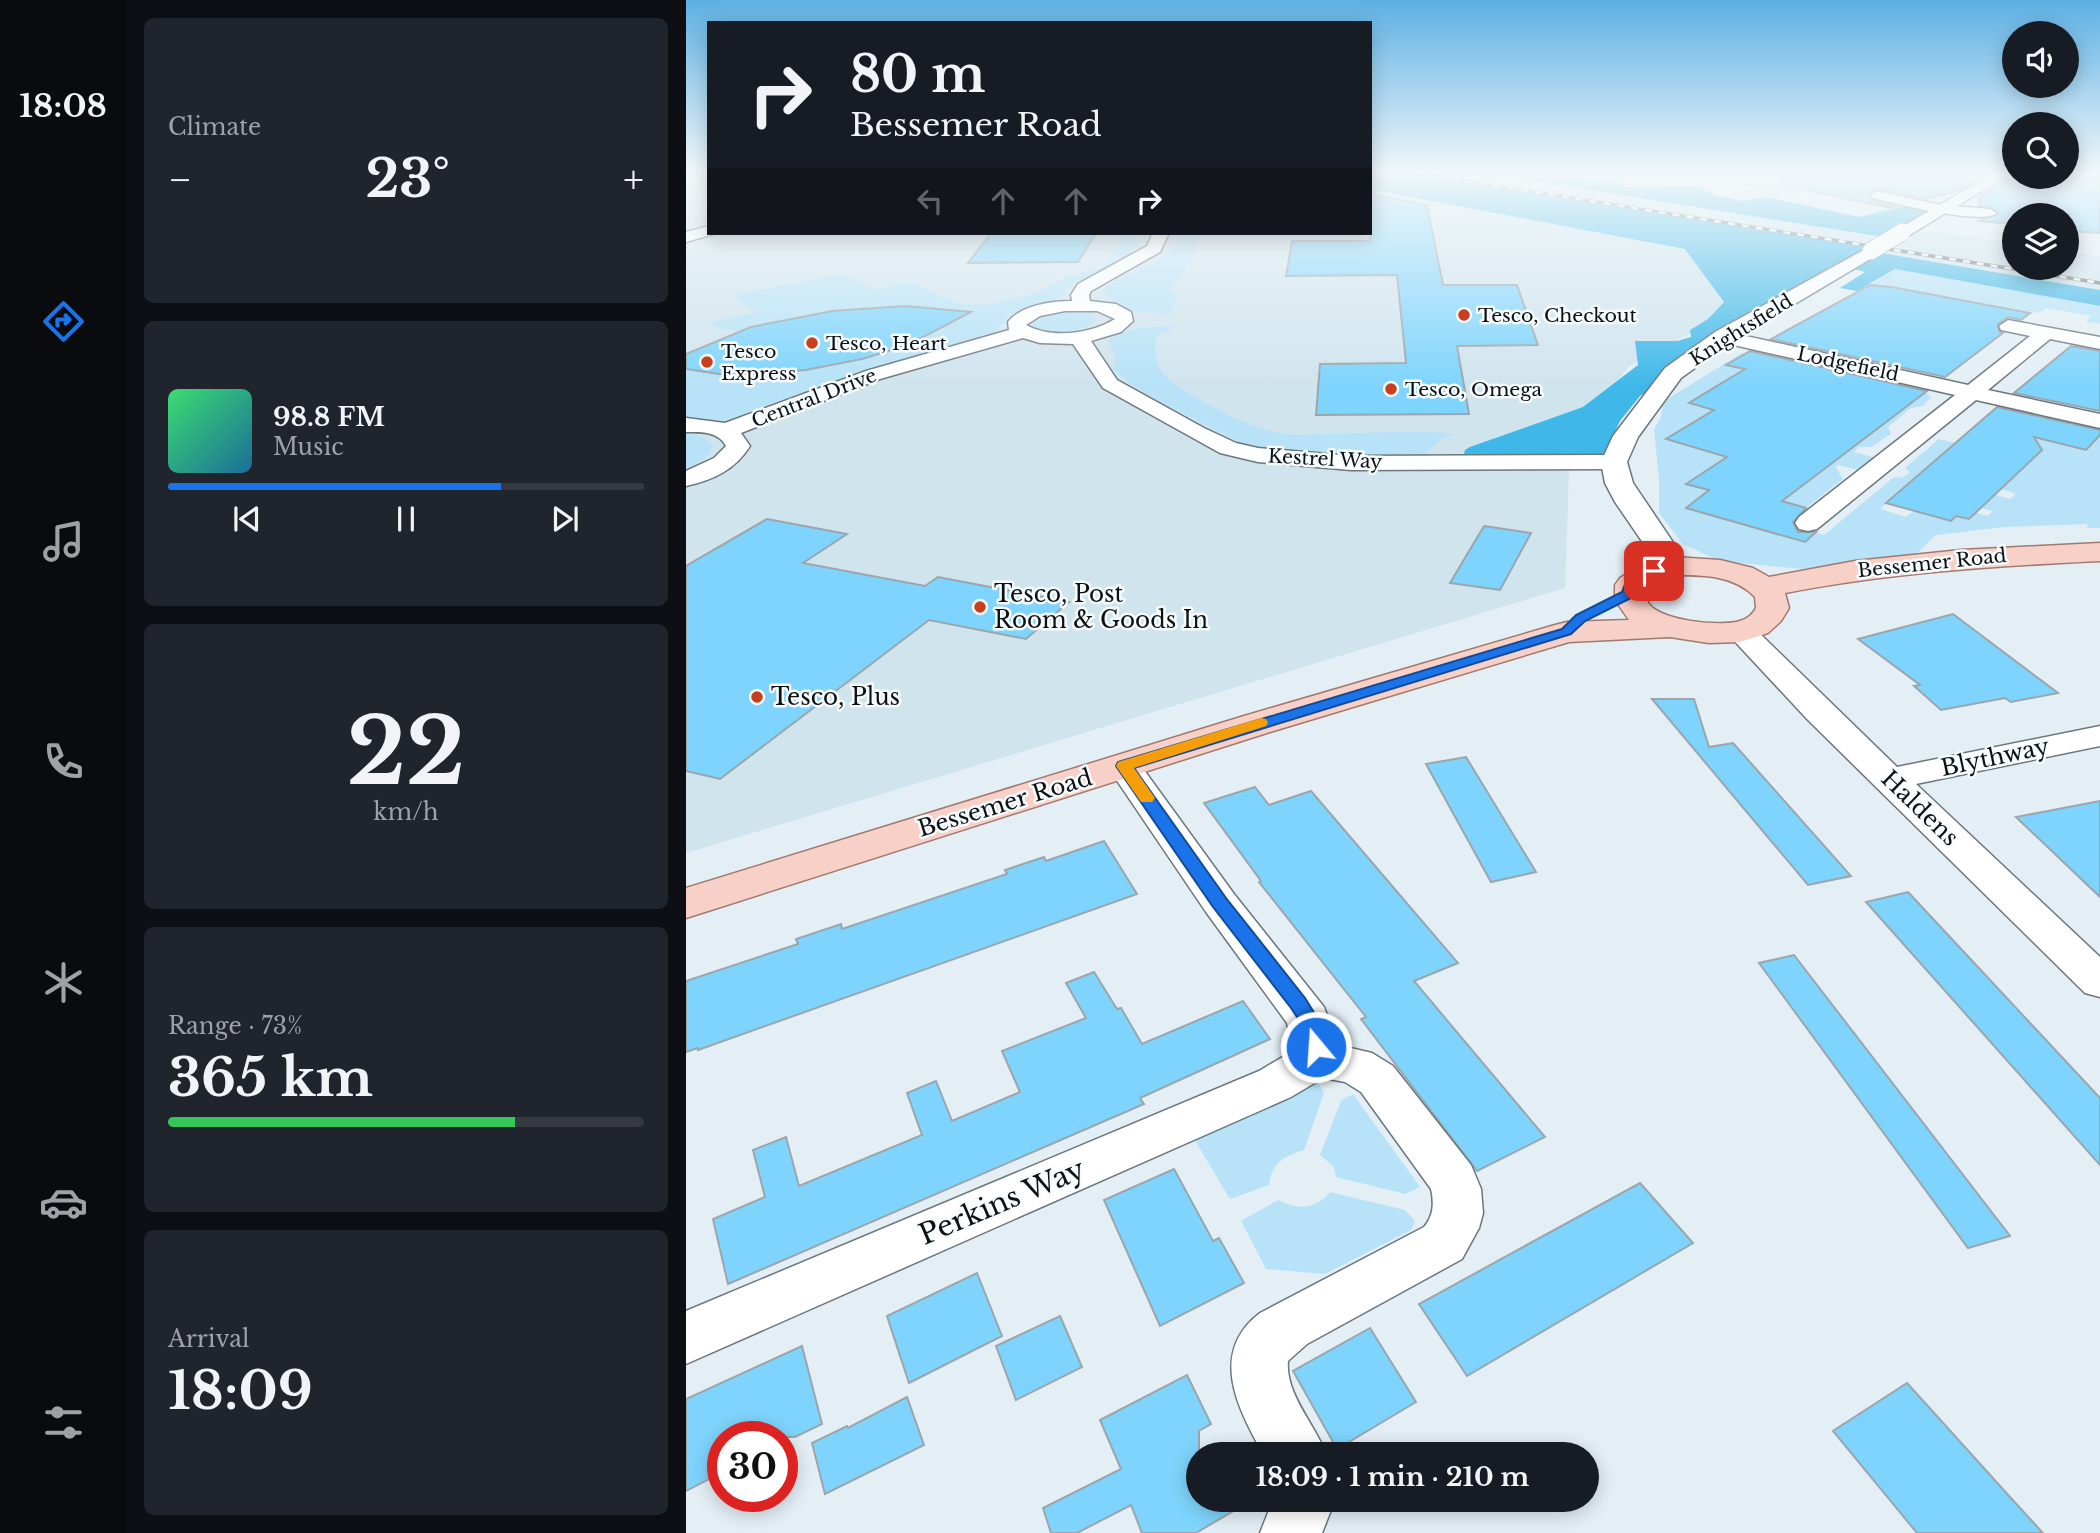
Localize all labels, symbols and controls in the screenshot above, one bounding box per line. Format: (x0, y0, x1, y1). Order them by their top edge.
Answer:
map controls (2002, 21, 2079, 280)
button: sound (2002, 21, 2079, 98)
text: 80 m (850, 44, 985, 105)
icon: right (735, 49, 826, 140)
text: 18:08 (19, 86, 107, 126)
text: Bessemer Road (850, 105, 1102, 145)
button: search (2002, 112, 2079, 189)
text: Climate (168, 113, 261, 141)
text: 23° (365, 147, 450, 211)
text: − (168, 156, 192, 203)
text: + (623, 156, 644, 203)
icon: left (911, 182, 949, 220)
icon: ahead (984, 182, 1022, 220)
icon: ahead (1057, 182, 1095, 220)
icon: right (1130, 182, 1168, 220)
button: layers (2002, 203, 2079, 280)
street label: Knightsfield (1685, 289, 1797, 371)
icon: directions (39, 297, 88, 346)
place label: Tesco, Checkout (1478, 304, 1638, 327)
marker: Tesco, Checkout (1456, 307, 1472, 323)
place label: Tesco, Heart (826, 332, 948, 355)
marker: Tesco, Heart (804, 335, 820, 351)
place label: Tesco Express (721, 340, 796, 385)
street label: Lodgefield (1795, 342, 1901, 386)
marker: Tesco Express (699, 354, 715, 370)
street label: Central Drive (748, 364, 880, 432)
place label: Tesco, Omega (1405, 378, 1543, 401)
marker: Tesco, Omega (1383, 381, 1399, 397)
text: 98.8 FM (273, 401, 385, 433)
text: Music (273, 433, 344, 461)
street label: Kestrel Way (1267, 445, 1383, 473)
icon: previous (228, 500, 266, 538)
icon: pause (387, 500, 425, 538)
icon: next (546, 500, 584, 538)
icon: music (39, 517, 88, 566)
pin (1624, 541, 1684, 601)
street label: Bessemer Road (1856, 544, 2008, 582)
icon: arrive (1635, 552, 1673, 590)
place label: Tesco, Post Room & Goods In (994, 580, 1208, 634)
marker: Tesco, Post Room & Goods In (972, 599, 988, 615)
place label: Tesco, Plus (771, 683, 900, 711)
marker: Tesco, Plus (749, 689, 765, 705)
text: 22 (347, 696, 465, 809)
street label: Blythway (1938, 732, 2052, 782)
icon: phone (39, 737, 88, 786)
street label: Bessemer Road (914, 763, 1096, 843)
street label: Haldens (1876, 764, 1964, 852)
text: km/h (373, 798, 439, 826)
icon: climate (39, 958, 88, 1007)
position arrow (1279, 1010, 1353, 1084)
text: Range · 73% (168, 1012, 302, 1040)
text: 365 km (168, 1046, 373, 1110)
street label: Perkins Way (914, 1151, 1090, 1253)
icon: car (39, 1178, 88, 1227)
text: Arrival (168, 1325, 249, 1353)
text: 18:09 (168, 1359, 313, 1423)
icon: filters (39, 1398, 88, 1447)
speed limit sign: 30 (707, 1421, 798, 1512)
text: 18:09 · 1 min · 210 m (1256, 1461, 1529, 1493)

